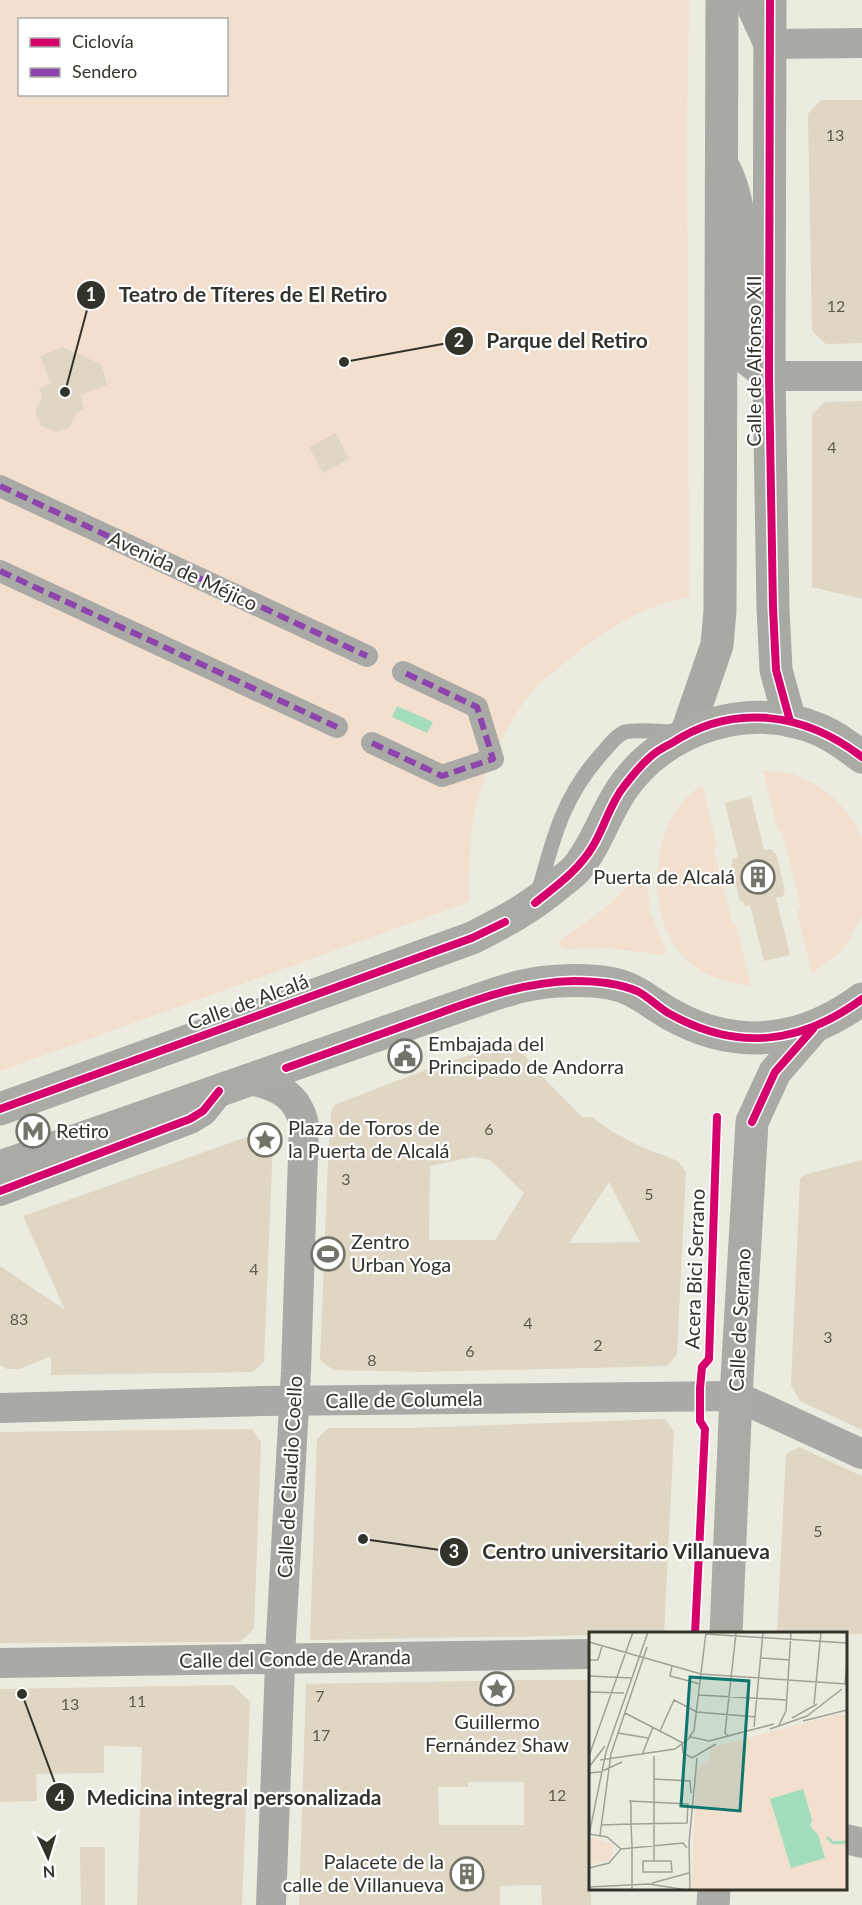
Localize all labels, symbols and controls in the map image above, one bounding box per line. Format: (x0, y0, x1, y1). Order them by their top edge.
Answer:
legend (18, 18, 228, 96)
text: Ciclovía (72, 30, 134, 52)
text: Sendero (72, 60, 137, 82)
house number: 13 (826, 125, 844, 144)
callout: Teatro de Títeres de El Retiro (76, 275, 399, 314)
street label: Calle de Alfonso XII (741, 275, 765, 447)
text: Teatro de Títeres de El Retiro (119, 281, 387, 306)
text: 1 (86, 283, 96, 305)
house number: 12 (827, 296, 845, 315)
callout: Parque del Retiro (444, 321, 660, 360)
text: Parque del Retiro (486, 327, 648, 352)
text: 2 (454, 329, 464, 351)
house number: 4 (827, 437, 837, 456)
street label: Avenida de Méjico (105, 525, 262, 615)
building icon: Puerta de Alcalá (740, 859, 776, 895)
place label: Puerta de Alcalá (593, 864, 735, 888)
street label: Calle de Alcalá (184, 968, 311, 1034)
place label: Embajada del Principado de Andorra (428, 1031, 624, 1078)
public building icon: Embajada del Principado de Andorra (387, 1038, 423, 1074)
metro station icon: Retiro (15, 1113, 51, 1149)
place label: Plaza de Toros de la Puerta de Alcalá (288, 1115, 450, 1162)
place label: Retiro (56, 1118, 109, 1142)
house number: 6 (484, 1119, 494, 1138)
place icon: Plaza de Toros de la Puerta de Alcalá (247, 1122, 283, 1158)
house number: 3 (341, 1169, 351, 1188)
house number: 5 (644, 1184, 654, 1203)
street label: Acera Bici Serrano (679, 1188, 709, 1350)
place label: Zentro Urban Yoga (351, 1229, 451, 1276)
sports icon: Zentro Urban Yoga (310, 1236, 346, 1272)
street label: Calle de Serrano (723, 1248, 755, 1392)
house number: 4 (249, 1259, 259, 1278)
house number: 83 (10, 1309, 28, 1328)
house number: 4 (523, 1313, 533, 1332)
house number: 3 (823, 1327, 833, 1346)
house number: 2 (593, 1335, 603, 1354)
house number: 6 (465, 1341, 475, 1360)
house number: 8 (367, 1350, 377, 1369)
street label: Calle de Claudio Coello (272, 1375, 306, 1579)
street label: Calle de Columela (325, 1386, 483, 1412)
house number: 5 (813, 1521, 823, 1540)
callout: Centro universitario Villanueva (439, 1532, 782, 1571)
text: Centro universitario Villanueva (482, 1538, 770, 1563)
text: 3 (449, 1540, 459, 1562)
inset map (589, 1632, 847, 1890)
street label: Calle del Conde de Aranda (179, 1644, 411, 1672)
place icon: Guillermo Fernández Shaw (479, 1671, 515, 1707)
house number: 7 (315, 1686, 325, 1705)
house number: 11 (128, 1691, 146, 1710)
house number: 13 (61, 1694, 79, 1713)
place label: Guillermo Fernández Shaw (425, 1709, 569, 1756)
house number: 17 (312, 1725, 330, 1744)
callout: Medicina integral personalizada (45, 1778, 394, 1817)
text: Medicina integral personalizada (87, 1784, 381, 1809)
house number: 12 (548, 1785, 566, 1804)
text: 4 (55, 1786, 65, 1808)
north arrow (18, 1827, 78, 1887)
place label: Palacete de la calle de Villanueva (283, 1849, 444, 1896)
building icon: Palacete de la calle de Villanueva (449, 1856, 485, 1892)
text: N (42, 1863, 56, 1882)

